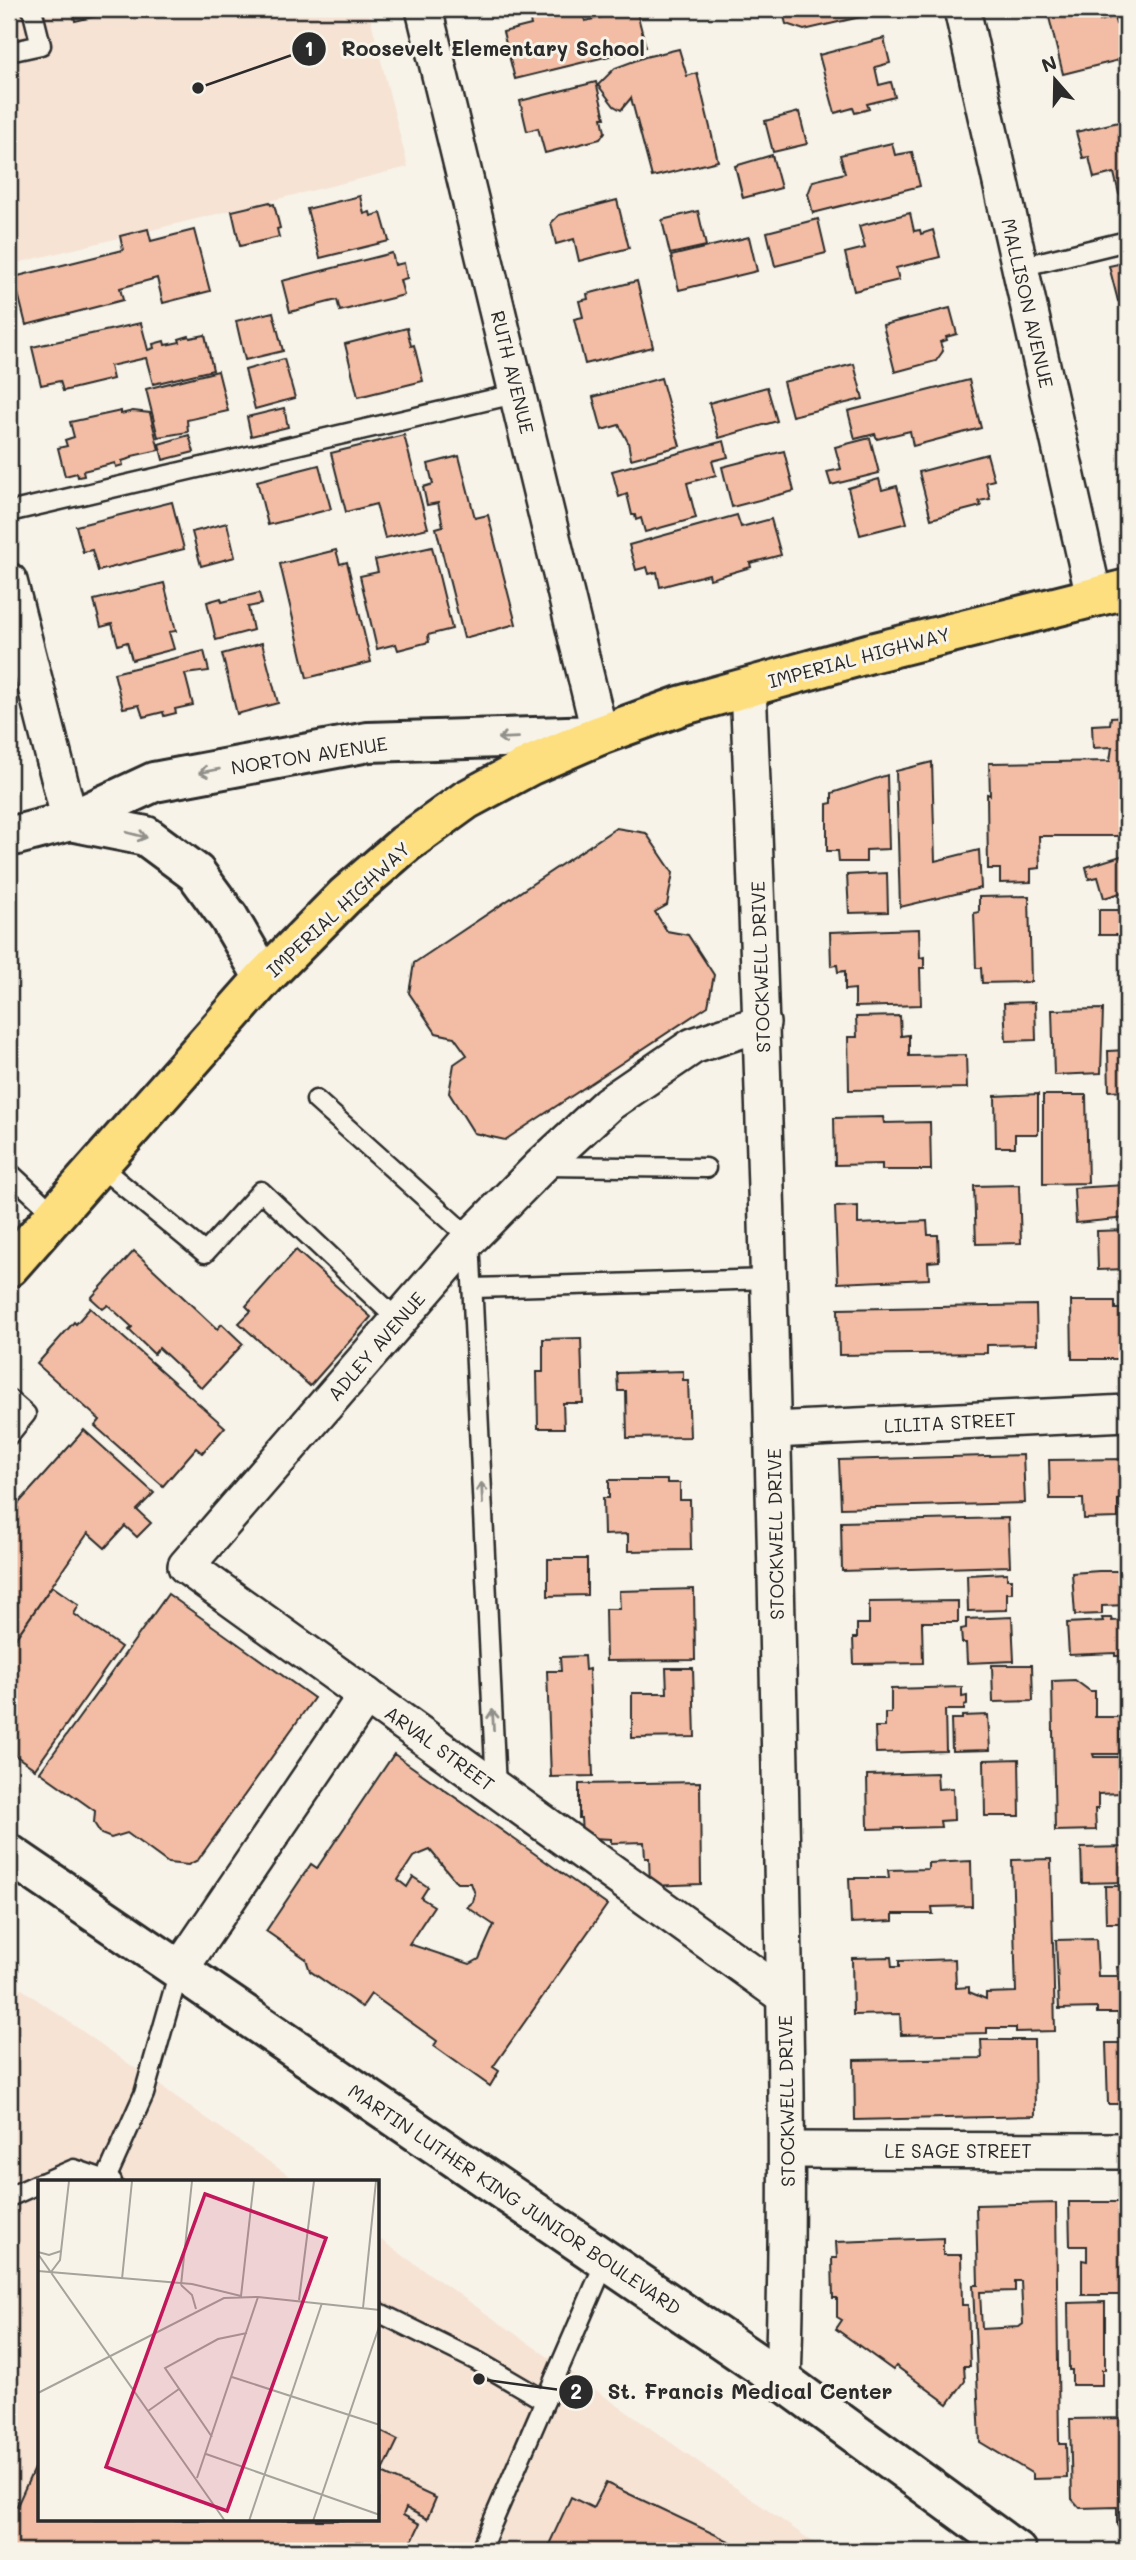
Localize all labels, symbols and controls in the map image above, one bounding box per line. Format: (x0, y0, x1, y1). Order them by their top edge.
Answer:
callout: Roosevelt Elementary School (292, 28, 658, 70)
text: 1 (304, 34, 314, 61)
text: Roosevelt Elementary School (341, 34, 645, 62)
north arrow (1020, 46, 1090, 116)
text: N (1038, 49, 1060, 78)
street label: MALLISON AVENUE (996, 216, 1060, 390)
street label: RUTH AVENUE (486, 308, 540, 436)
street label: IMPERIAL HIGHWAY (765, 621, 953, 693)
street label: NORTON AVENUE (229, 730, 389, 780)
one-way arrow (496, 731, 519, 745)
one-way arrow (198, 765, 221, 779)
one-way arrow (125, 829, 148, 842)
street label: IMPERIAL HIGHWAY (261, 836, 415, 982)
street label: STOCKWELL DRIVE (745, 881, 775, 1053)
street label: ADLEY AVENUE (322, 1286, 430, 1406)
street label: LILITA STREET (883, 1406, 1017, 1438)
street label: STOCKWELL DRIVE (761, 1448, 789, 1620)
one-way arrow (475, 1482, 488, 1504)
street label: ARVAL STREET (380, 1700, 500, 1796)
one-way arrow (486, 1709, 499, 1732)
street label: STOCKWELL DRIVE (772, 2015, 800, 2187)
street label: MARTIN LUTHER KING JUNIOR BOULEVARD (344, 2078, 686, 2320)
street label: LE SAGE STREET (884, 2138, 1032, 2163)
inset map (38, 2180, 380, 2522)
callout: St. Francis Medical Center (559, 2371, 907, 2413)
text: 2 (570, 2377, 582, 2404)
text: St. Francis Medical Center (607, 2377, 893, 2404)

